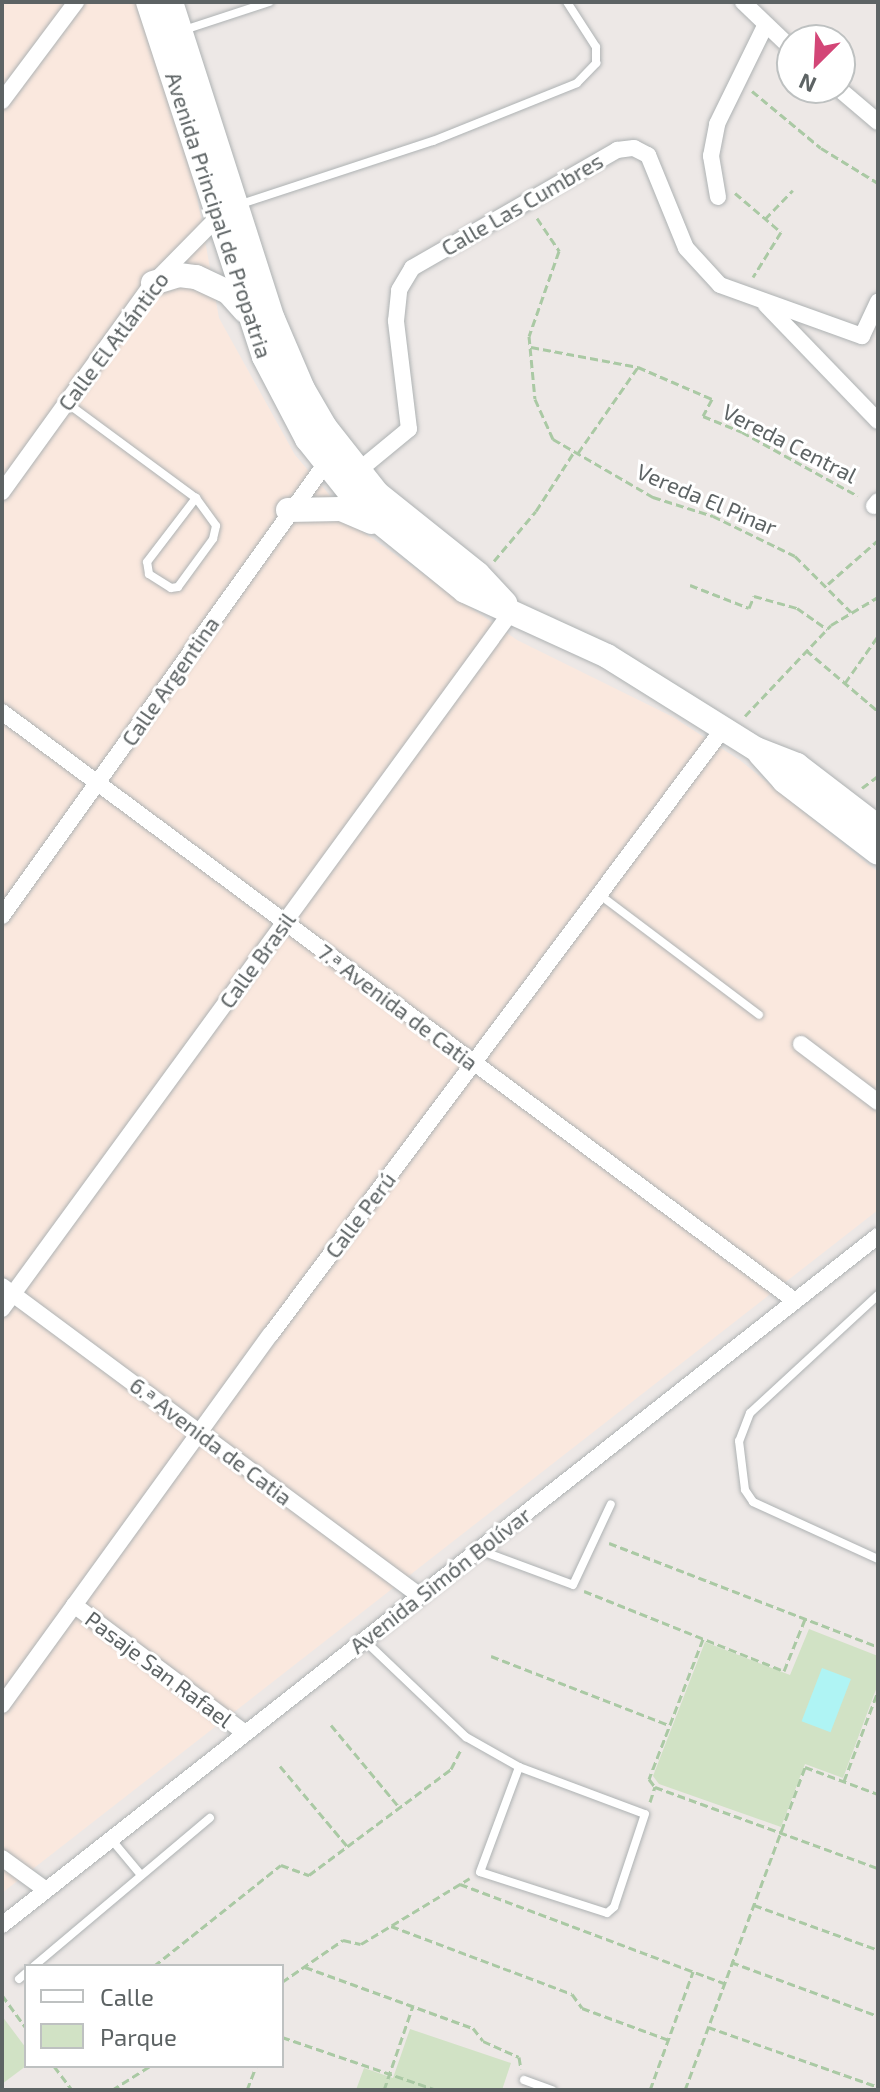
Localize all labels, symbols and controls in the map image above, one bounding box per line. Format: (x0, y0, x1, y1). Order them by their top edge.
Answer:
north arrow (776, 24, 856, 104)
street label: Avenida Principal de Propatria (160, 68, 278, 362)
text: N (795, 69, 820, 99)
street label: Calle Las Cumbres (436, 147, 608, 261)
street label: Calle El Atlántico (52, 266, 174, 416)
street label: Vereda Central (718, 398, 862, 488)
street label: Vereda El Pinar (633, 458, 781, 540)
street label: Calle Argentina (116, 611, 224, 751)
street label: Calle Brasil (213, 907, 301, 1013)
street label: 7.ª Avenida de Catia (313, 938, 483, 1076)
street label: Calle Perú (319, 1167, 401, 1263)
street label: 6.ª Avenida de Catia (125, 1371, 297, 1511)
street label: Avenida Simón Bolívar (344, 1501, 536, 1659)
street label: Pasaje San Rafael (80, 1605, 238, 1733)
legend (24, 1964, 284, 2068)
text: Calle (100, 1982, 154, 2011)
text: Parque (100, 2022, 177, 2051)

